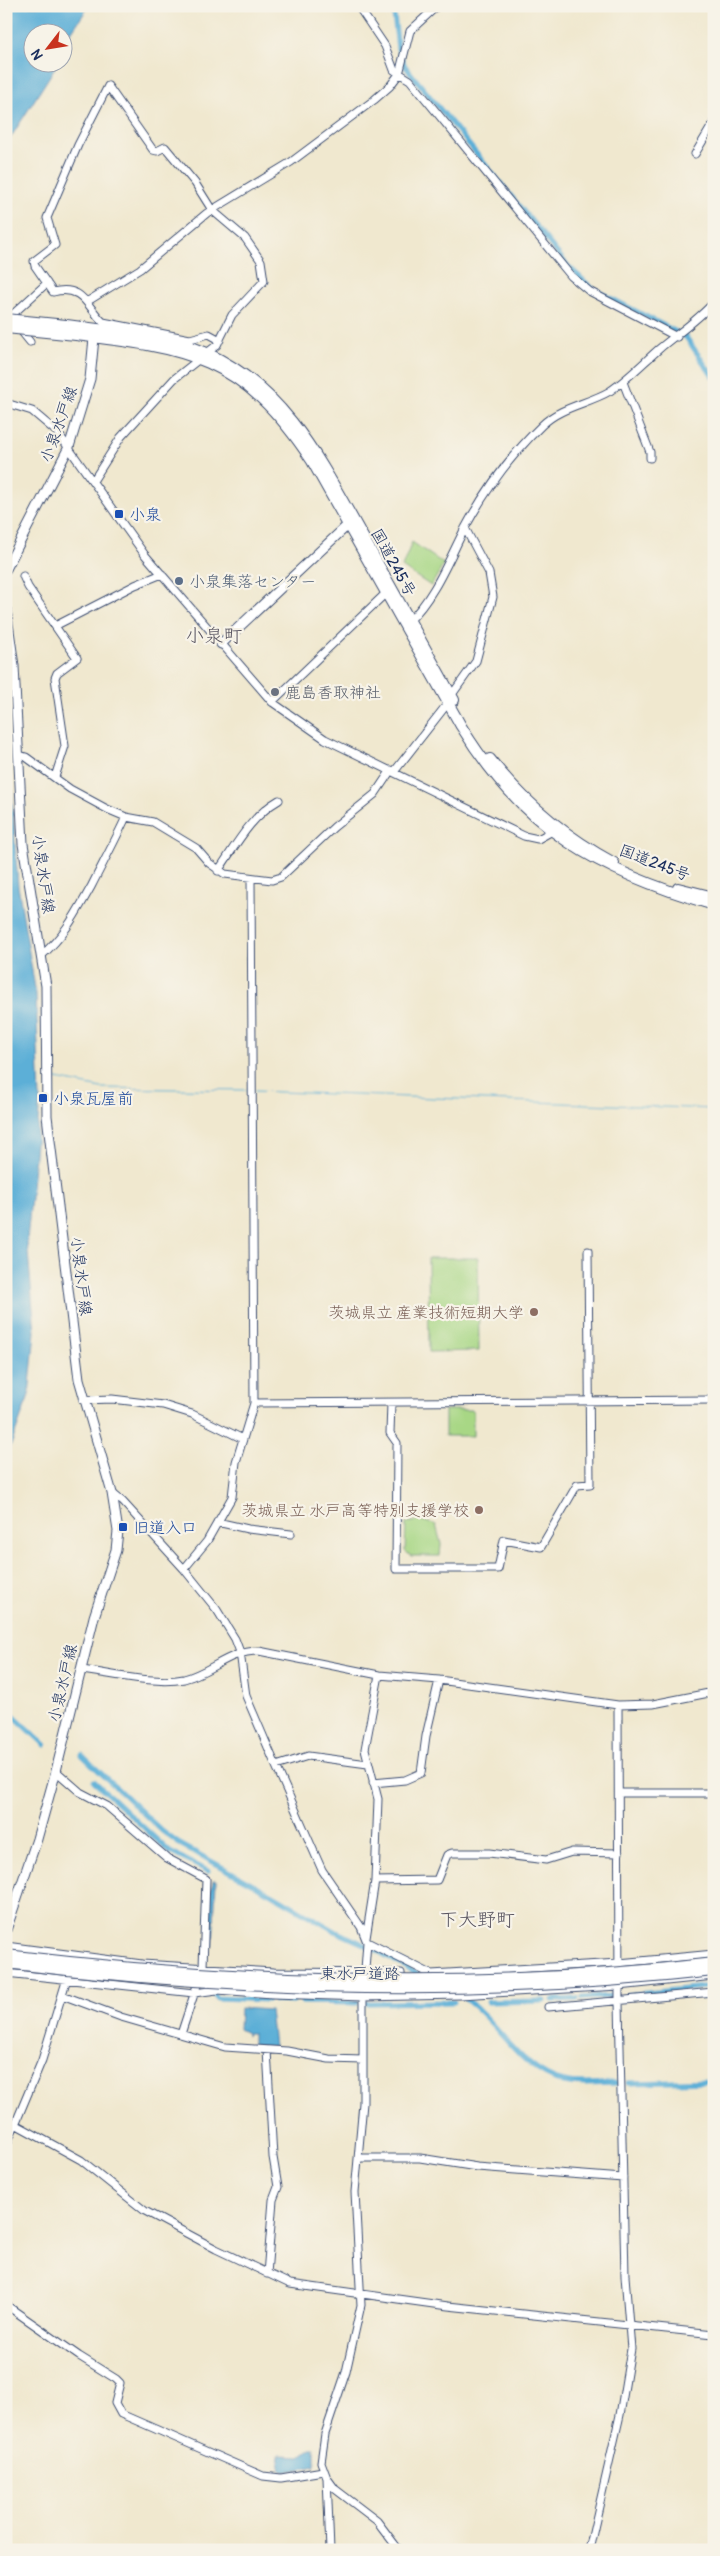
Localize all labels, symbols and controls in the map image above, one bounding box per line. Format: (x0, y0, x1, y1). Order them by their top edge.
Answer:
north arrow (22, 22, 72, 72)
text: N (28, 46, 47, 63)
street label: 小泉水戸線 (36, 383, 82, 465)
place label: 小泉 (129, 505, 161, 525)
marker: 小泉 (113, 508, 125, 520)
street label: 国道245号 (366, 525, 420, 600)
place label: 小泉集落センター (189, 572, 316, 592)
marker: 小泉集落センター (173, 575, 185, 587)
district label: 小泉町 (185, 624, 243, 648)
place label: 鹿島香取神社 (285, 683, 381, 703)
marker: 鹿島香取神社 (269, 686, 281, 698)
street label: 小泉水戸線 (28, 833, 58, 915)
street label: 国道245号 (616, 840, 693, 886)
place label: 小泉瓦屋前 (53, 1089, 133, 1109)
marker: 小泉瓦屋前 (37, 1092, 49, 1104)
street label: 小泉水戸線 (66, 1235, 96, 1317)
place label: 茨城県立 産業技術短期大学 (329, 1303, 524, 1323)
marker: 茨城県立 産業技術短期大学 (528, 1306, 540, 1318)
place label: 茨城県立 水戸高等特別支援学校 (242, 1501, 469, 1521)
marker: 茨城県立 水戸高等特別支援学校 (473, 1504, 485, 1516)
place label: 旧道入口 (133, 1518, 197, 1538)
marker: 旧道入口 (117, 1521, 129, 1533)
street label: 小泉水戸線 (44, 1642, 82, 1724)
district label: 下大野町 (439, 1908, 515, 1932)
street label: 東水戸道路 (320, 1964, 400, 1984)

